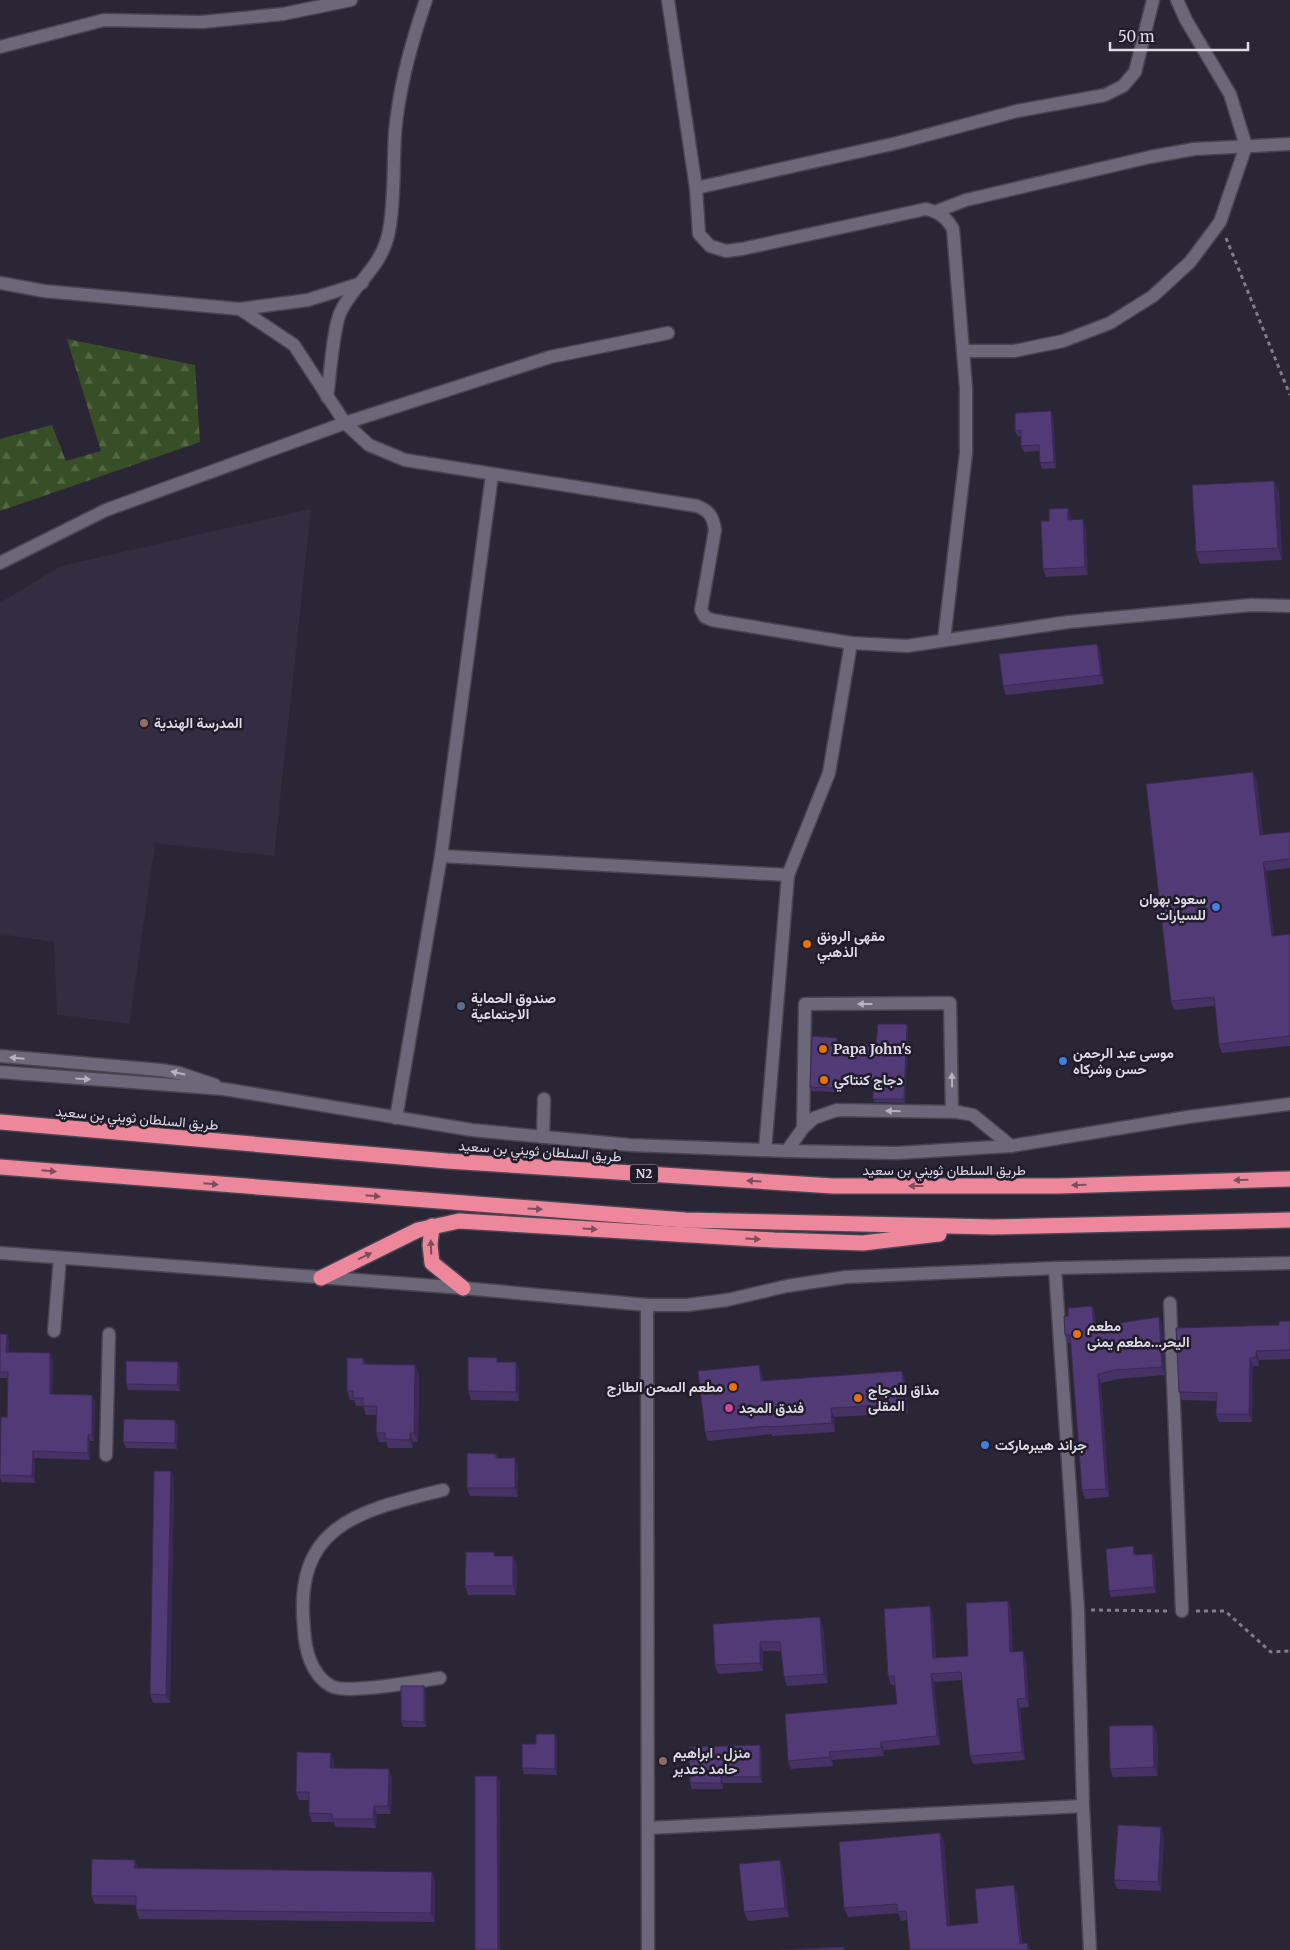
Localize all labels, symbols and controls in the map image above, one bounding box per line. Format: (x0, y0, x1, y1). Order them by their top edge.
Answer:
scale bar (1110, 20, 1248, 52)
text: 50 m (1118, 27, 1155, 46)
place label: المدرسة الهندية (154, 714, 242, 732)
marker: المدرسة الهندية (138, 717, 150, 729)
place label: سعود بهوان للسيارات (1139, 890, 1206, 924)
marker: سعود بهوان للسيارات (1210, 901, 1222, 913)
place label: مقهى الرونق الذهبي (817, 927, 886, 964)
marker: مقهى الرونق الذهبي (801, 938, 813, 950)
place label: صندوق الحماية الاجتماعية (471, 989, 556, 1023)
marker: صندوق الحماية الاجتماعية (455, 1000, 467, 1012)
one-way arrow (856, 1000, 872, 1008)
place label: Papa John's (833, 1040, 912, 1058)
marker: Papa John's (817, 1043, 829, 1055)
place label: موسى عبد الرحمن حسن وشركاه (1073, 1044, 1174, 1078)
one-way arrow (8, 1053, 24, 1061)
marker: موسى عبد الرحمن حسن وشركاه (1057, 1055, 1069, 1067)
one-way arrow (170, 1069, 186, 1077)
place label: دجاج كنتاكي (834, 1071, 903, 1092)
one-way arrow (948, 1072, 956, 1088)
marker: دجاج كنتاكي (818, 1074, 830, 1086)
one-way arrow (76, 1075, 92, 1083)
street label: طريق السلطان ثويني بن سعيد (54, 1102, 219, 1137)
one-way arrow (885, 1107, 901, 1115)
street label: طريق السلطان ثويني بن سعيد (458, 1136, 622, 1169)
street label: طريق السلطان ثويني بن سعيد (862, 1161, 1026, 1182)
road number: N2 (630, 1164, 658, 1184)
one-way arrow (41, 1167, 57, 1175)
one-way arrow (1233, 1176, 1249, 1184)
one-way arrow (746, 1177, 762, 1185)
one-way arrow (203, 1180, 219, 1188)
one-way arrow (908, 1182, 924, 1190)
one-way arrow (1071, 1182, 1087, 1190)
one-way arrow (365, 1193, 381, 1201)
one-way arrow (527, 1205, 543, 1213)
one-way arrow (583, 1226, 599, 1234)
one-way arrow (745, 1235, 761, 1243)
one-way arrow (426, 1239, 434, 1255)
one-way arrow (358, 1252, 372, 1260)
place label: مطعم اليحر...مطعم يمنى (1087, 1317, 1190, 1351)
marker: مطعم اليحر...مطعم يمنى (1071, 1328, 1083, 1340)
place label: مطعم الصحن الطازج (607, 1378, 723, 1397)
marker: مطعم الصحن الطازج (727, 1381, 739, 1393)
place label: مذاق للدجاج المقلى (868, 1381, 940, 1415)
marker: مذاق للدجاج المقلى (852, 1392, 864, 1404)
place label: فندق المجد (739, 1399, 804, 1417)
marker: فندق المجد (723, 1402, 735, 1414)
place label: جراند ه‍يبرماركت (995, 1436, 1087, 1454)
marker: جراند ه‍يبرماركت (979, 1439, 991, 1451)
place label: منزل . ابراهيم حامد دعدير (672, 1744, 751, 1778)
marker: منزل . ابراهيم حامد دعدير (657, 1755, 669, 1767)

